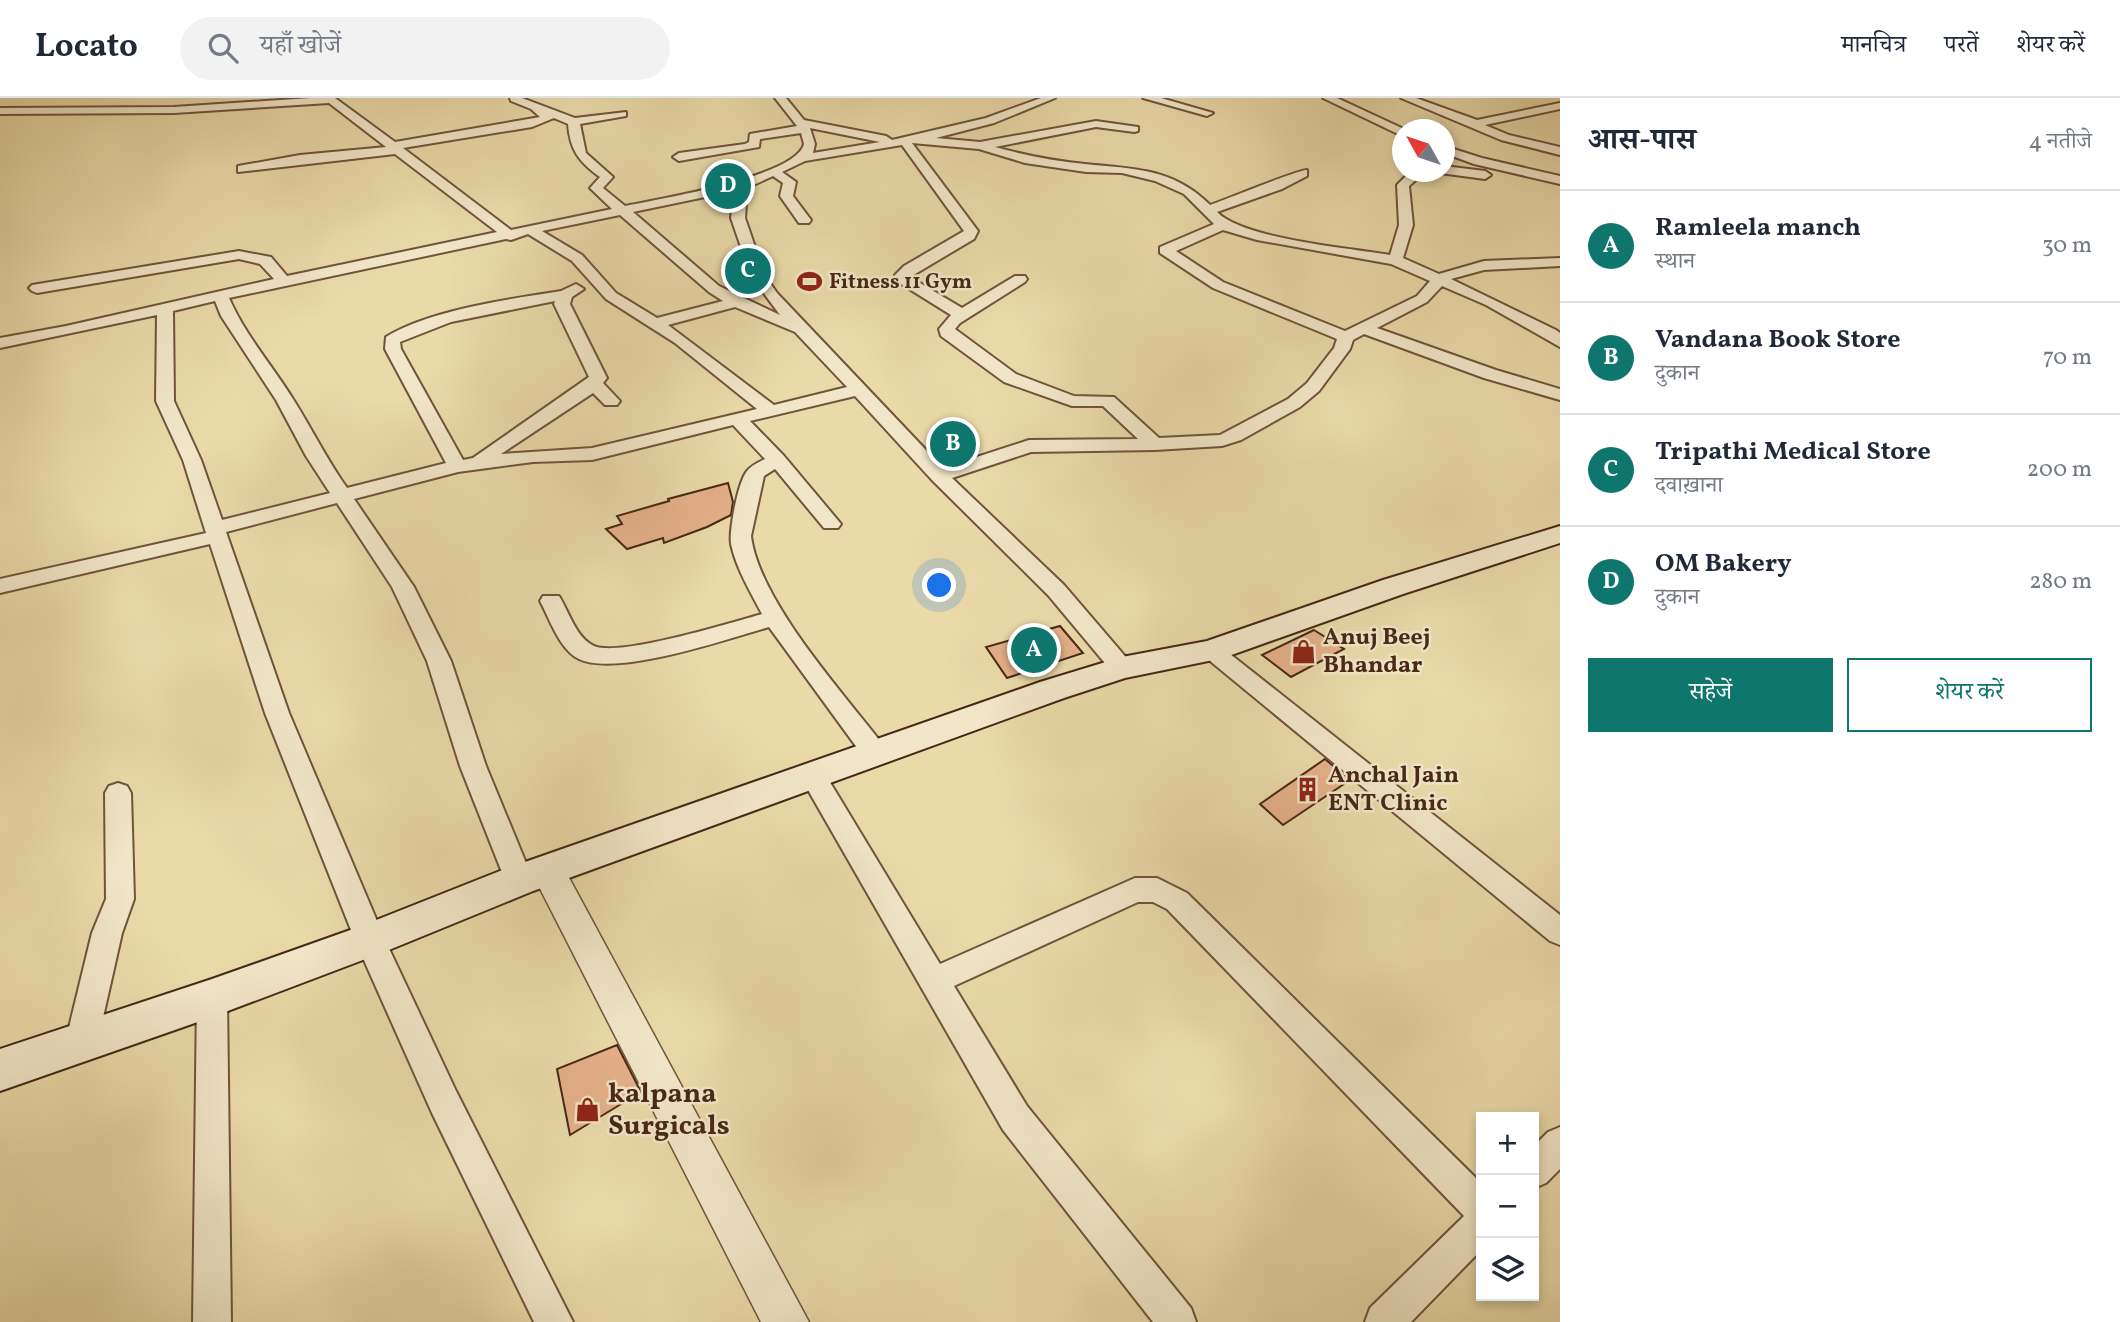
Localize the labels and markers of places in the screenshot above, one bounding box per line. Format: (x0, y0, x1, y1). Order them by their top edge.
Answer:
pin: D (705, 160, 751, 212)
pin: C (725, 245, 771, 297)
sports icon: Fitness 11 Gym (795, 268, 823, 296)
place label: Fitness 11 Gym (829, 268, 972, 297)
pin: B (930, 418, 976, 470)
place label: Anuj Beej Bhandar (1323, 621, 1430, 683)
pin: A (1011, 624, 1057, 676)
shop icon: Anuj Beej Bhandar (1289, 638, 1317, 666)
place label: Anchal Jain ENT Clinic (1328, 759, 1459, 821)
building icon: Anchal Jain ENT Clinic (1294, 776, 1322, 804)
place label: kalpana Surgicals (608, 1075, 730, 1146)
shop icon: kalpana Surgicals (574, 1096, 602, 1124)

